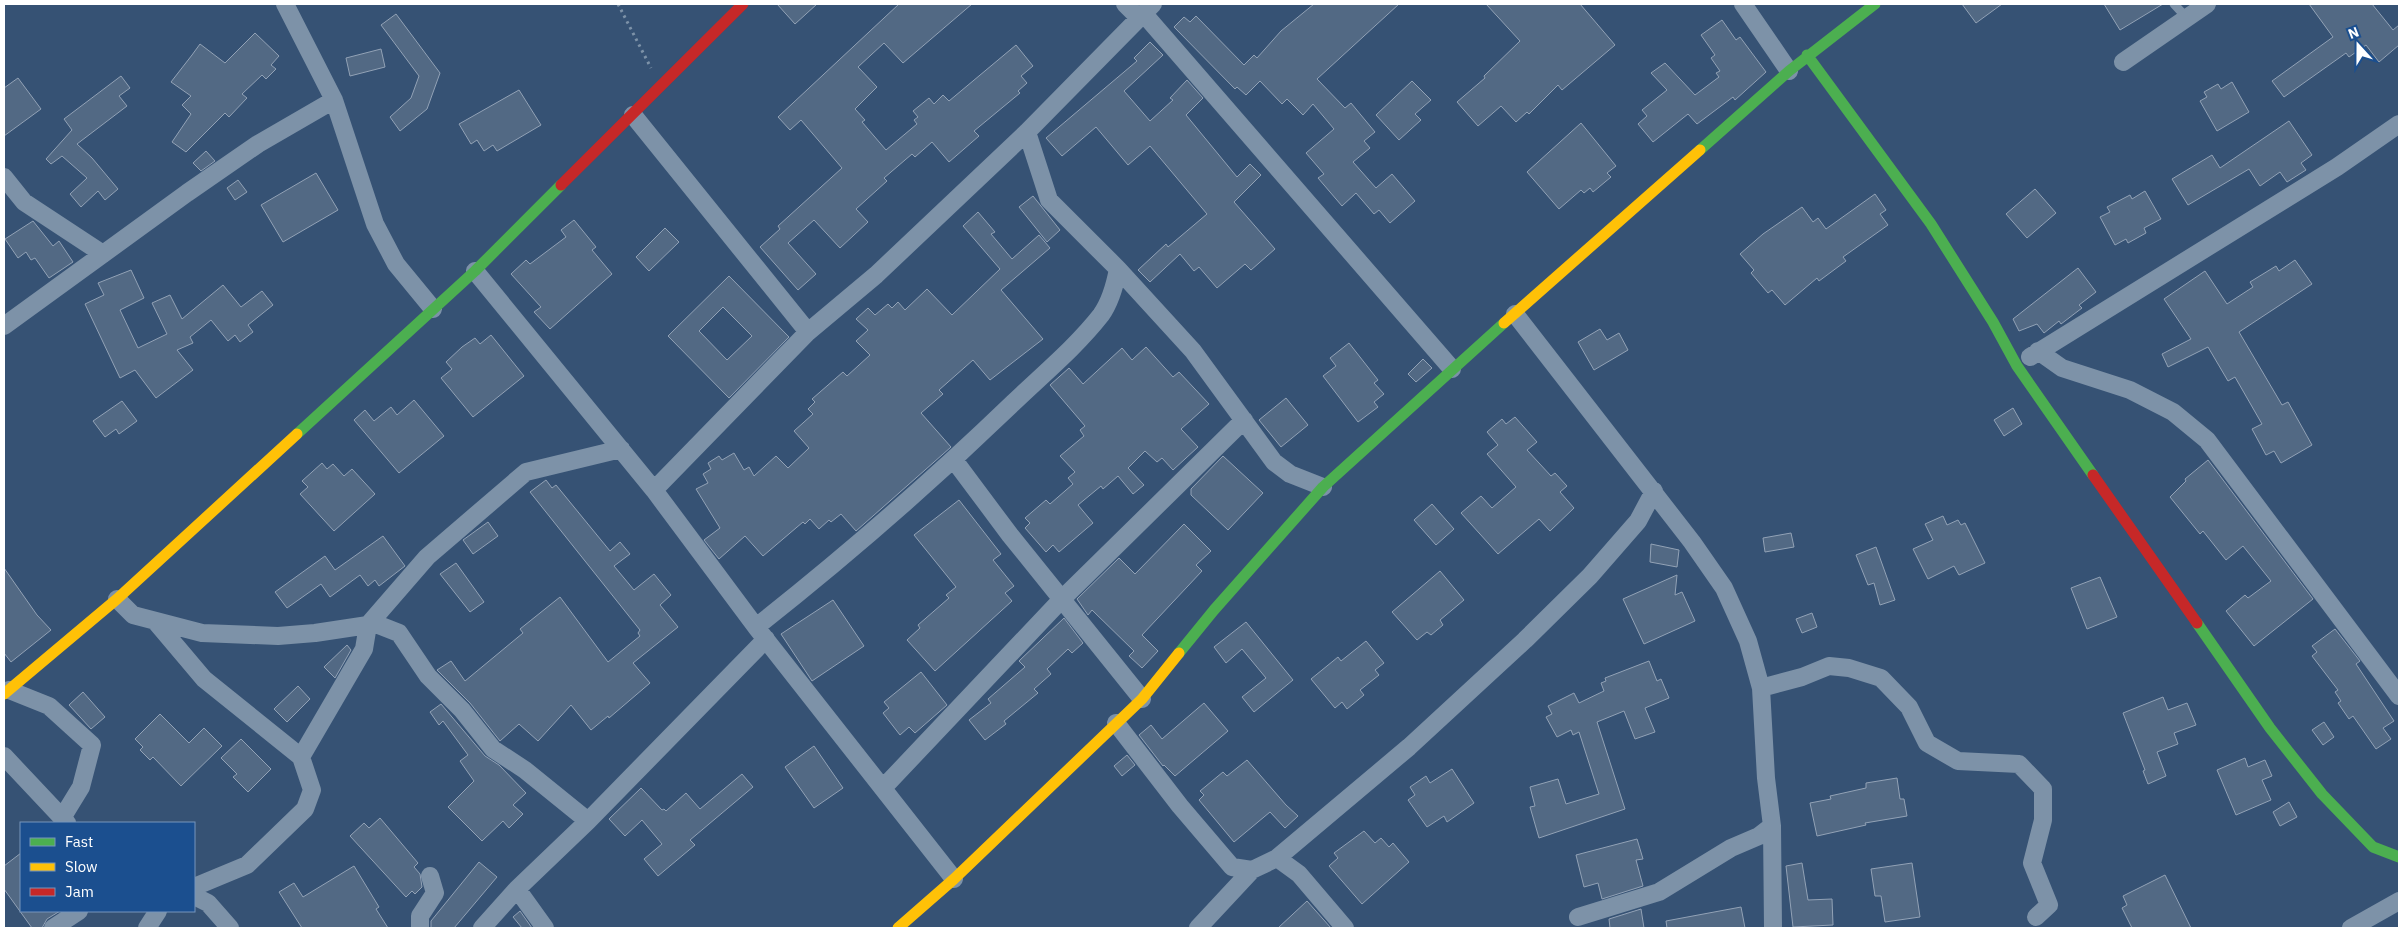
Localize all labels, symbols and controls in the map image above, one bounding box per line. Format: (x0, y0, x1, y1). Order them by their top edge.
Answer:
north arrow (2333, 20, 2383, 70)
text: N (2345, 23, 2361, 43)
legend (20, 822, 195, 912)
text: Fast (65, 832, 93, 851)
text: Slow (65, 857, 98, 876)
text: Jam (65, 882, 94, 901)

